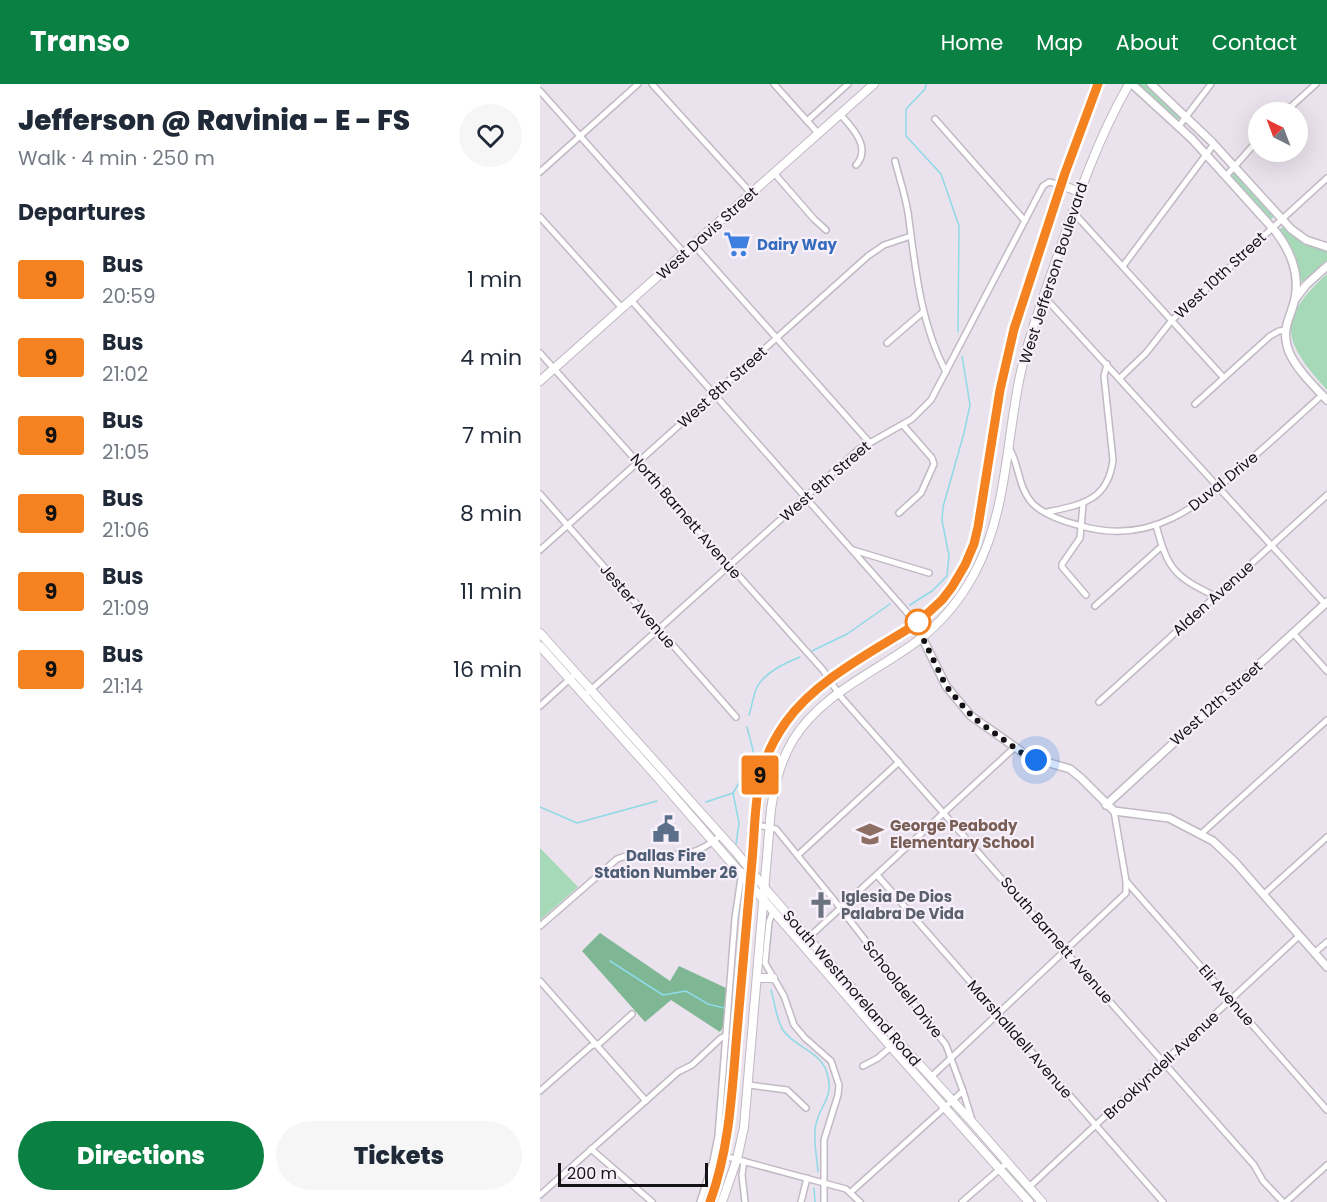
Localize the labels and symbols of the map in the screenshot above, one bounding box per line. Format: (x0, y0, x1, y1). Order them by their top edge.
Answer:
north arrow (1248, 102, 1308, 162)
street label: West Jefferson Boulevard (1014, 179, 1092, 367)
street label: West Davis Street (652, 182, 762, 284)
street label: West 10th Street (1170, 227, 1270, 323)
supermarket icon: Dairy Way (722, 229, 752, 259)
place label: Dairy Way (757, 234, 838, 255)
street label: West 8th Street (673, 341, 771, 433)
street label: West 9th Street (775, 436, 875, 526)
street label: Duval Drive (1184, 446, 1262, 516)
street label: North Barnett Avenue (626, 449, 746, 583)
street label: Alden Avenue (1168, 556, 1258, 640)
street label: Jester Avenue (595, 559, 681, 653)
unlabelled marker (905, 609, 931, 635)
street label: West 12th Street (1165, 656, 1267, 750)
your location (1021, 745, 1051, 775)
line badge: 9 (740, 756, 780, 794)
public building icon: Dallas Fire Station Number 26 (651, 814, 681, 844)
place label: George Peabody Elementary School (890, 815, 1034, 853)
school or university icon: George Peabody Elementary School (855, 819, 885, 849)
place label: Dallas Fire Station Number 26 (594, 845, 738, 883)
street label: South Barnett Avenue (996, 872, 1118, 1008)
place label: Iglesia De Dios Palabra De Vida (841, 886, 964, 924)
church icon: Iglesia De Dios Palabra De Vida (806, 890, 836, 920)
street label: South Westmoreland Road (778, 905, 926, 1071)
street label: Schooldell Drive (858, 936, 948, 1042)
street label: Eli Avenue (1194, 960, 1260, 1030)
street label: Marshalldell Avenue (963, 975, 1077, 1103)
street label: Brooklyndell Avenue (1099, 1006, 1223, 1124)
scale bar (558, 1160, 708, 1188)

